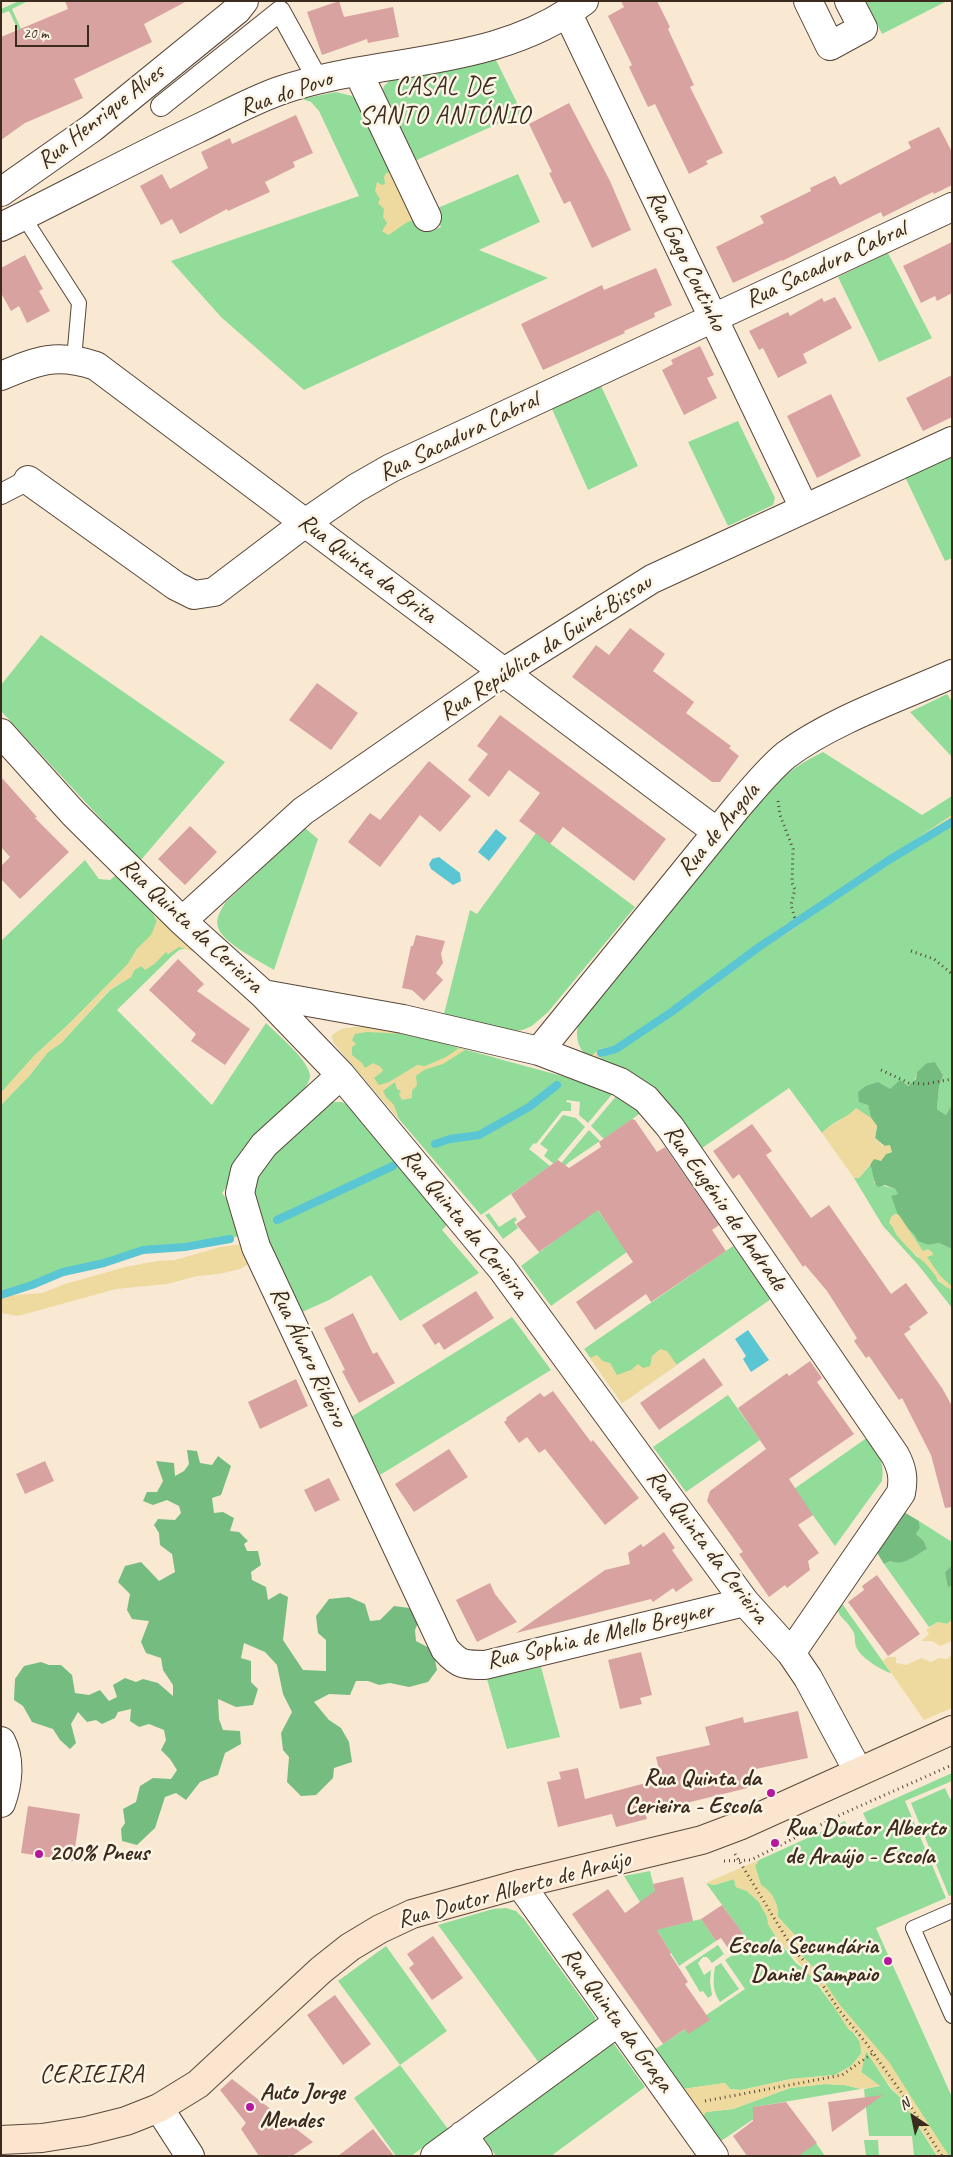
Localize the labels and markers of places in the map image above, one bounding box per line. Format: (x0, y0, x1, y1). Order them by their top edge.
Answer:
place label: Rua Quinta da Cerieira - Escola (625, 1765, 761, 1821)
marker: Rua Quinta da Cerieira - Escola (765, 1787, 777, 1799)
place label: Rua Doutor Alberto de Araújo - Escola (785, 1815, 945, 1871)
marker: Rua Doutor Alberto de Araújo - Escola (769, 1837, 781, 1849)
place label: 200% Pneus (49, 1840, 149, 1868)
marker: 200% Pneus (33, 1848, 45, 1860)
place label: Escola Secundária Daniel Sampaio (728, 1933, 878, 1989)
marker: Escola Secundária Daniel Sampaio (882, 1955, 894, 1967)
place label: Auto Jorge Mendes (260, 2079, 345, 2135)
marker: Auto Jorge Mendes (244, 2101, 256, 2113)

